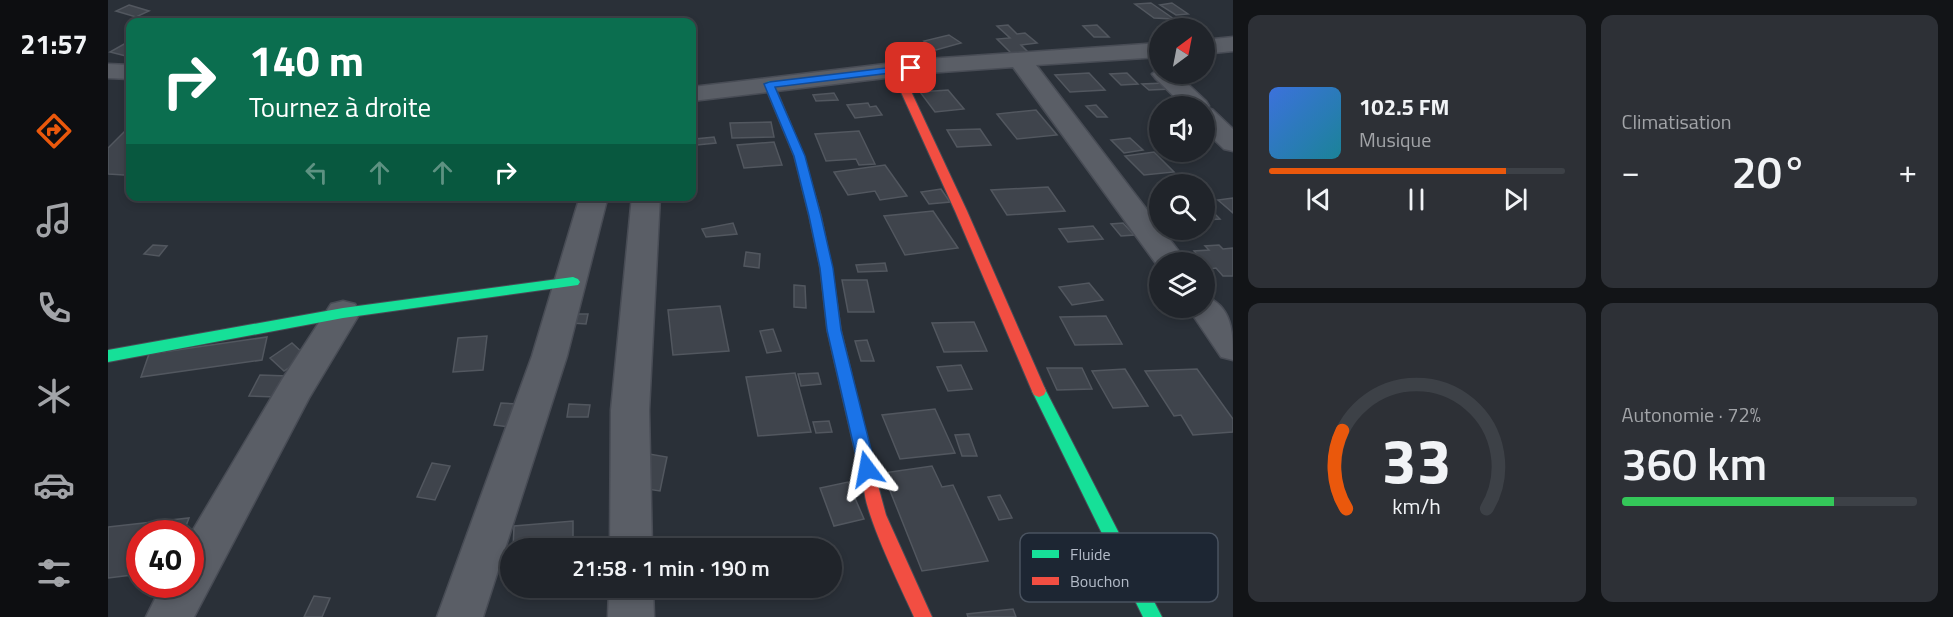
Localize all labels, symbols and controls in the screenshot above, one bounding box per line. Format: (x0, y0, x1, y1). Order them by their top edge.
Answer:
north arrow (1149, 18, 1215, 84)
map controls (1149, 18, 1215, 318)
text: 21:57 (20, 23, 88, 64)
text: 140 m (249, 28, 364, 92)
icon: right (150, 42, 228, 120)
pin (885, 42, 936, 93)
icon: arrive (894, 51, 927, 84)
text: Tournez à droite (249, 86, 431, 127)
text: 102.5 FM (1359, 90, 1449, 124)
button: sound (1149, 96, 1215, 162)
text: Climatisation (1622, 106, 1732, 137)
icon: directions (33, 110, 75, 152)
text: Musique (1359, 124, 1431, 155)
text: 20° (1731, 137, 1807, 205)
text: − (1622, 146, 1640, 196)
text: + (1899, 146, 1917, 196)
icon: left (300, 156, 333, 189)
icon: ahead (363, 156, 396, 189)
icon: ahead (426, 156, 459, 189)
icon: right (489, 156, 522, 189)
button: search (1149, 174, 1215, 240)
icon: previous (1302, 183, 1335, 216)
icon: pause (1400, 183, 1433, 216)
icon: next (1499, 183, 1532, 216)
icon: music (33, 199, 75, 241)
button: layers (1149, 252, 1215, 318)
icon: phone (33, 287, 75, 329)
icon: climate (33, 375, 75, 417)
text: Autonomie · 72% (1622, 399, 1761, 430)
text: 33 (1382, 412, 1452, 507)
text: 360 km (1622, 429, 1767, 497)
position arrow (835, 437, 899, 501)
icon: car (33, 464, 75, 506)
text: km/h (1392, 491, 1441, 523)
speed limit sign: 40 (126, 520, 204, 598)
legend (1020, 533, 1218, 602)
text: Fluide (1070, 542, 1111, 566)
text: 21:58 · 1 min · 190 m (572, 551, 770, 585)
icon: filters (33, 552, 75, 594)
text: Bouchon (1070, 569, 1129, 593)

